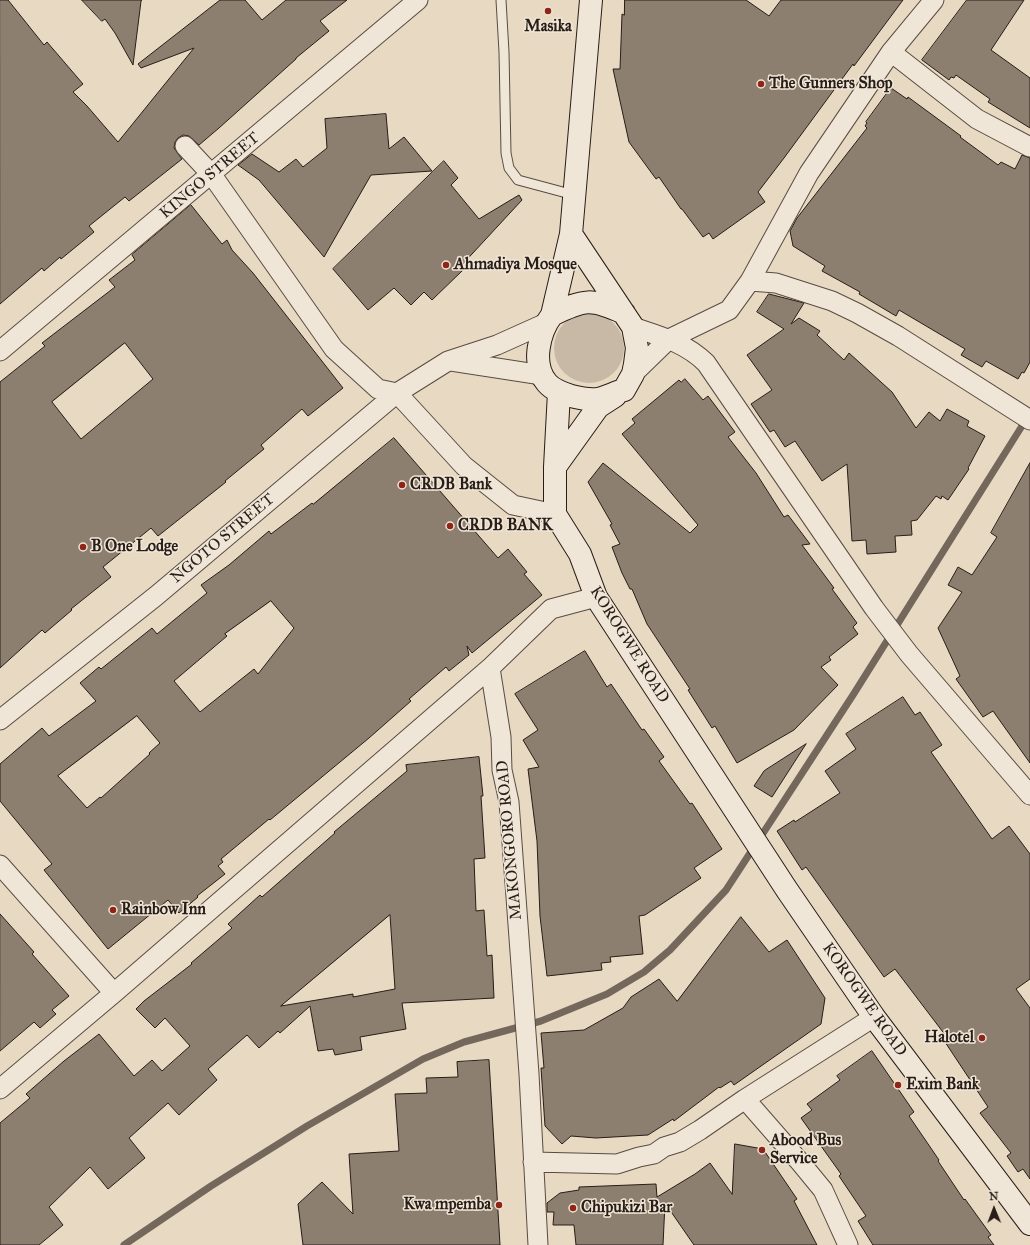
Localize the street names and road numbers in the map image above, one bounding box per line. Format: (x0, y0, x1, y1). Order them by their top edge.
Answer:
street label: KINGO STREET (156, 129, 264, 223)
street label: NGOTO STREET (167, 490, 279, 588)
street label: KOROGWE ROAD (585, 583, 673, 707)
street label: MAKONGORO ROAD (493, 759, 527, 921)
street label: KOROGWE ROAD (818, 940, 910, 1060)

